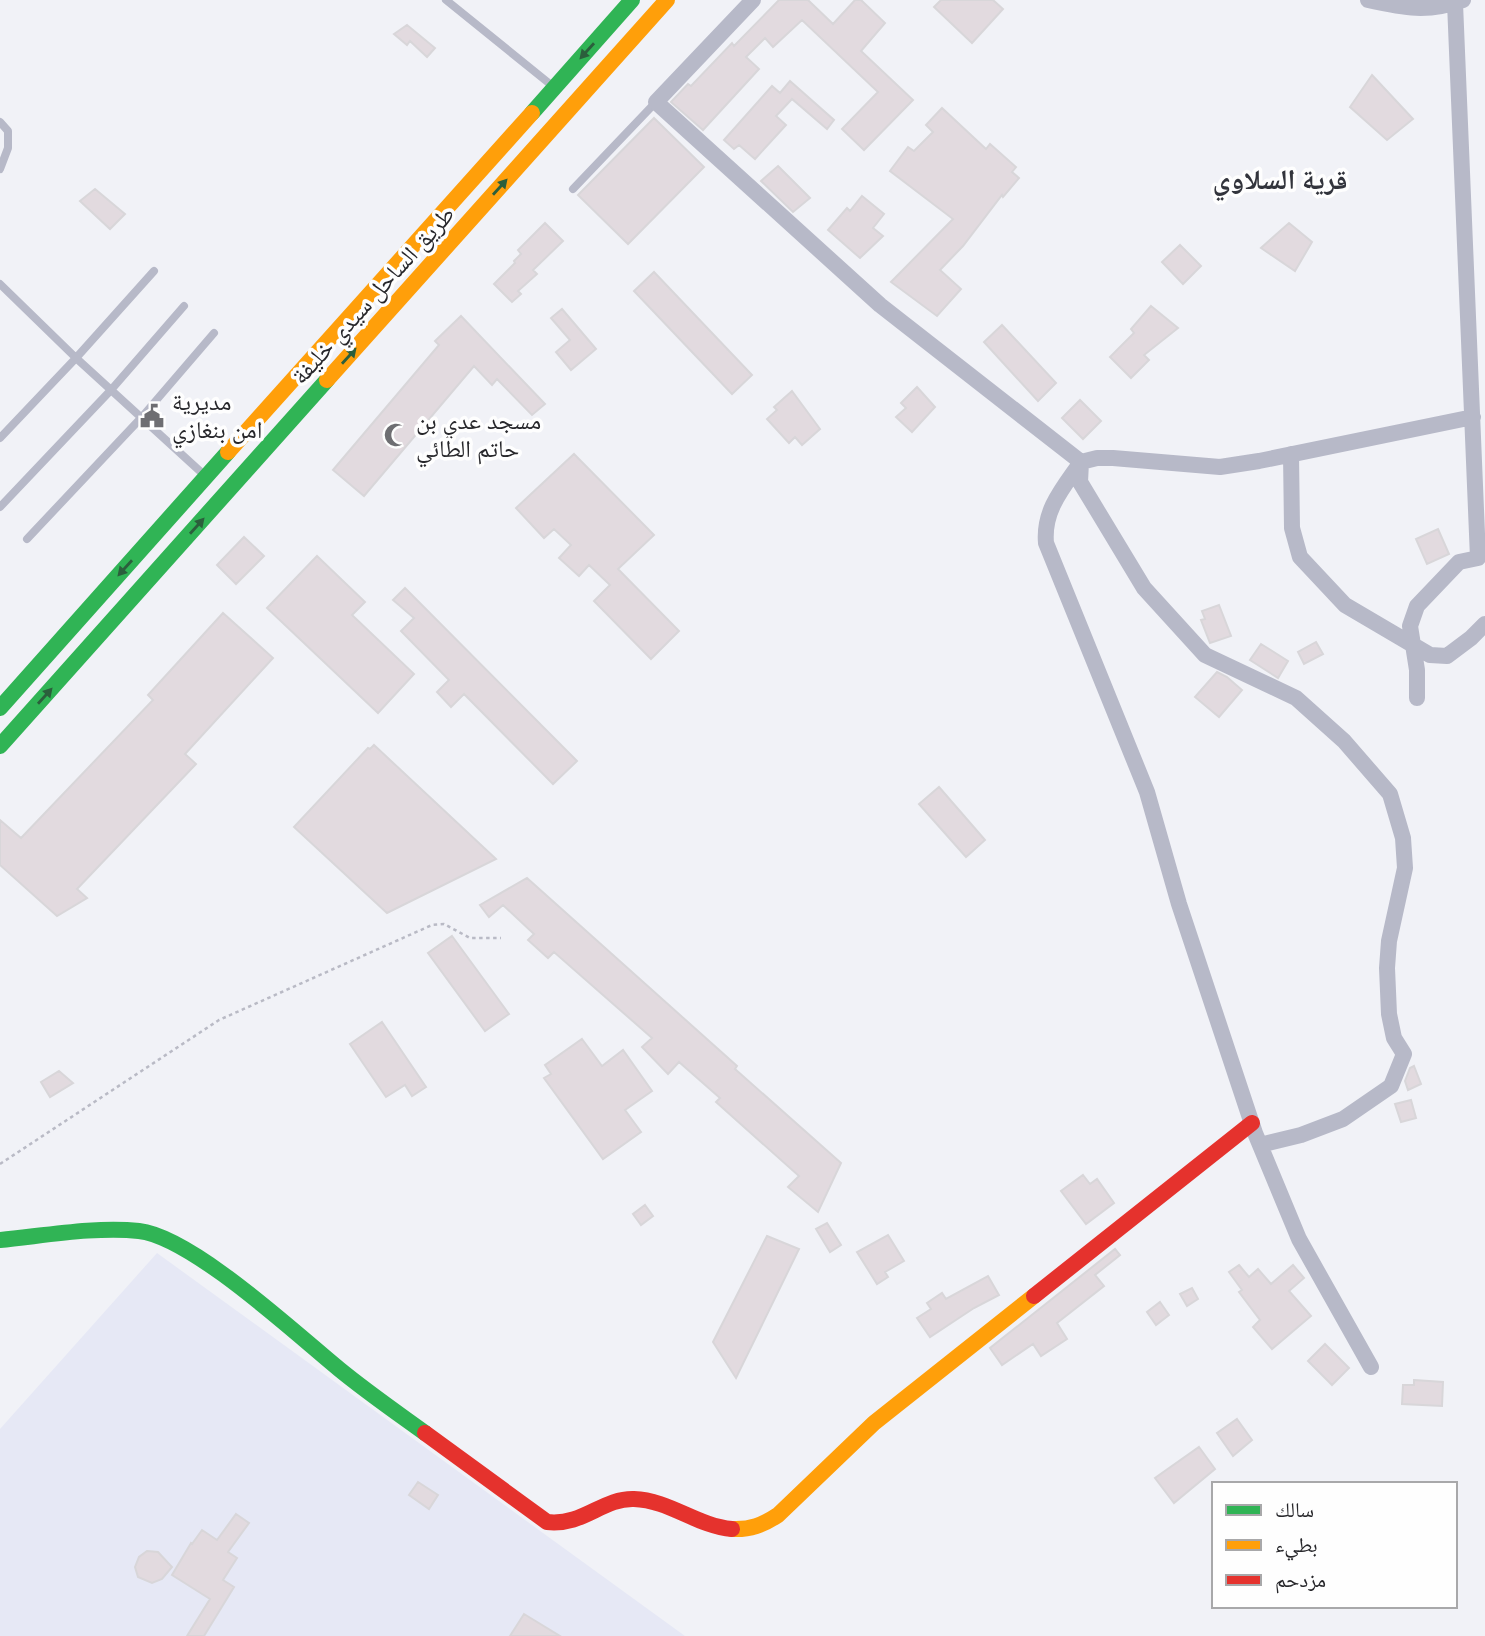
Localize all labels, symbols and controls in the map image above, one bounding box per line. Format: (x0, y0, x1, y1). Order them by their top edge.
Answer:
one-way arrow (579, 42, 595, 60)
district label: قرية السلاوي (1212, 159, 1348, 202)
one-way arrow (492, 178, 508, 196)
street label: طريق الساحل سيدي خليفة (283, 198, 464, 393)
one-way arrow (341, 347, 357, 365)
place label: مديرية امن بنغازي (172, 384, 262, 449)
public building icon: مديرية امن بنغازي (138, 402, 166, 430)
place label: مسجد عدي بن حاتم الطائي (416, 403, 541, 468)
mosque icon: مسجد عدي بن حاتم الطائي (382, 421, 410, 449)
one-way arrow (189, 517, 205, 535)
one-way arrow (117, 559, 133, 577)
one-way arrow (37, 687, 53, 704)
legend (1212, 1482, 1457, 1608)
text: سالك (1275, 1494, 1314, 1522)
text: بطيء (1275, 1529, 1318, 1561)
text: مزدحم (1275, 1564, 1326, 1594)

